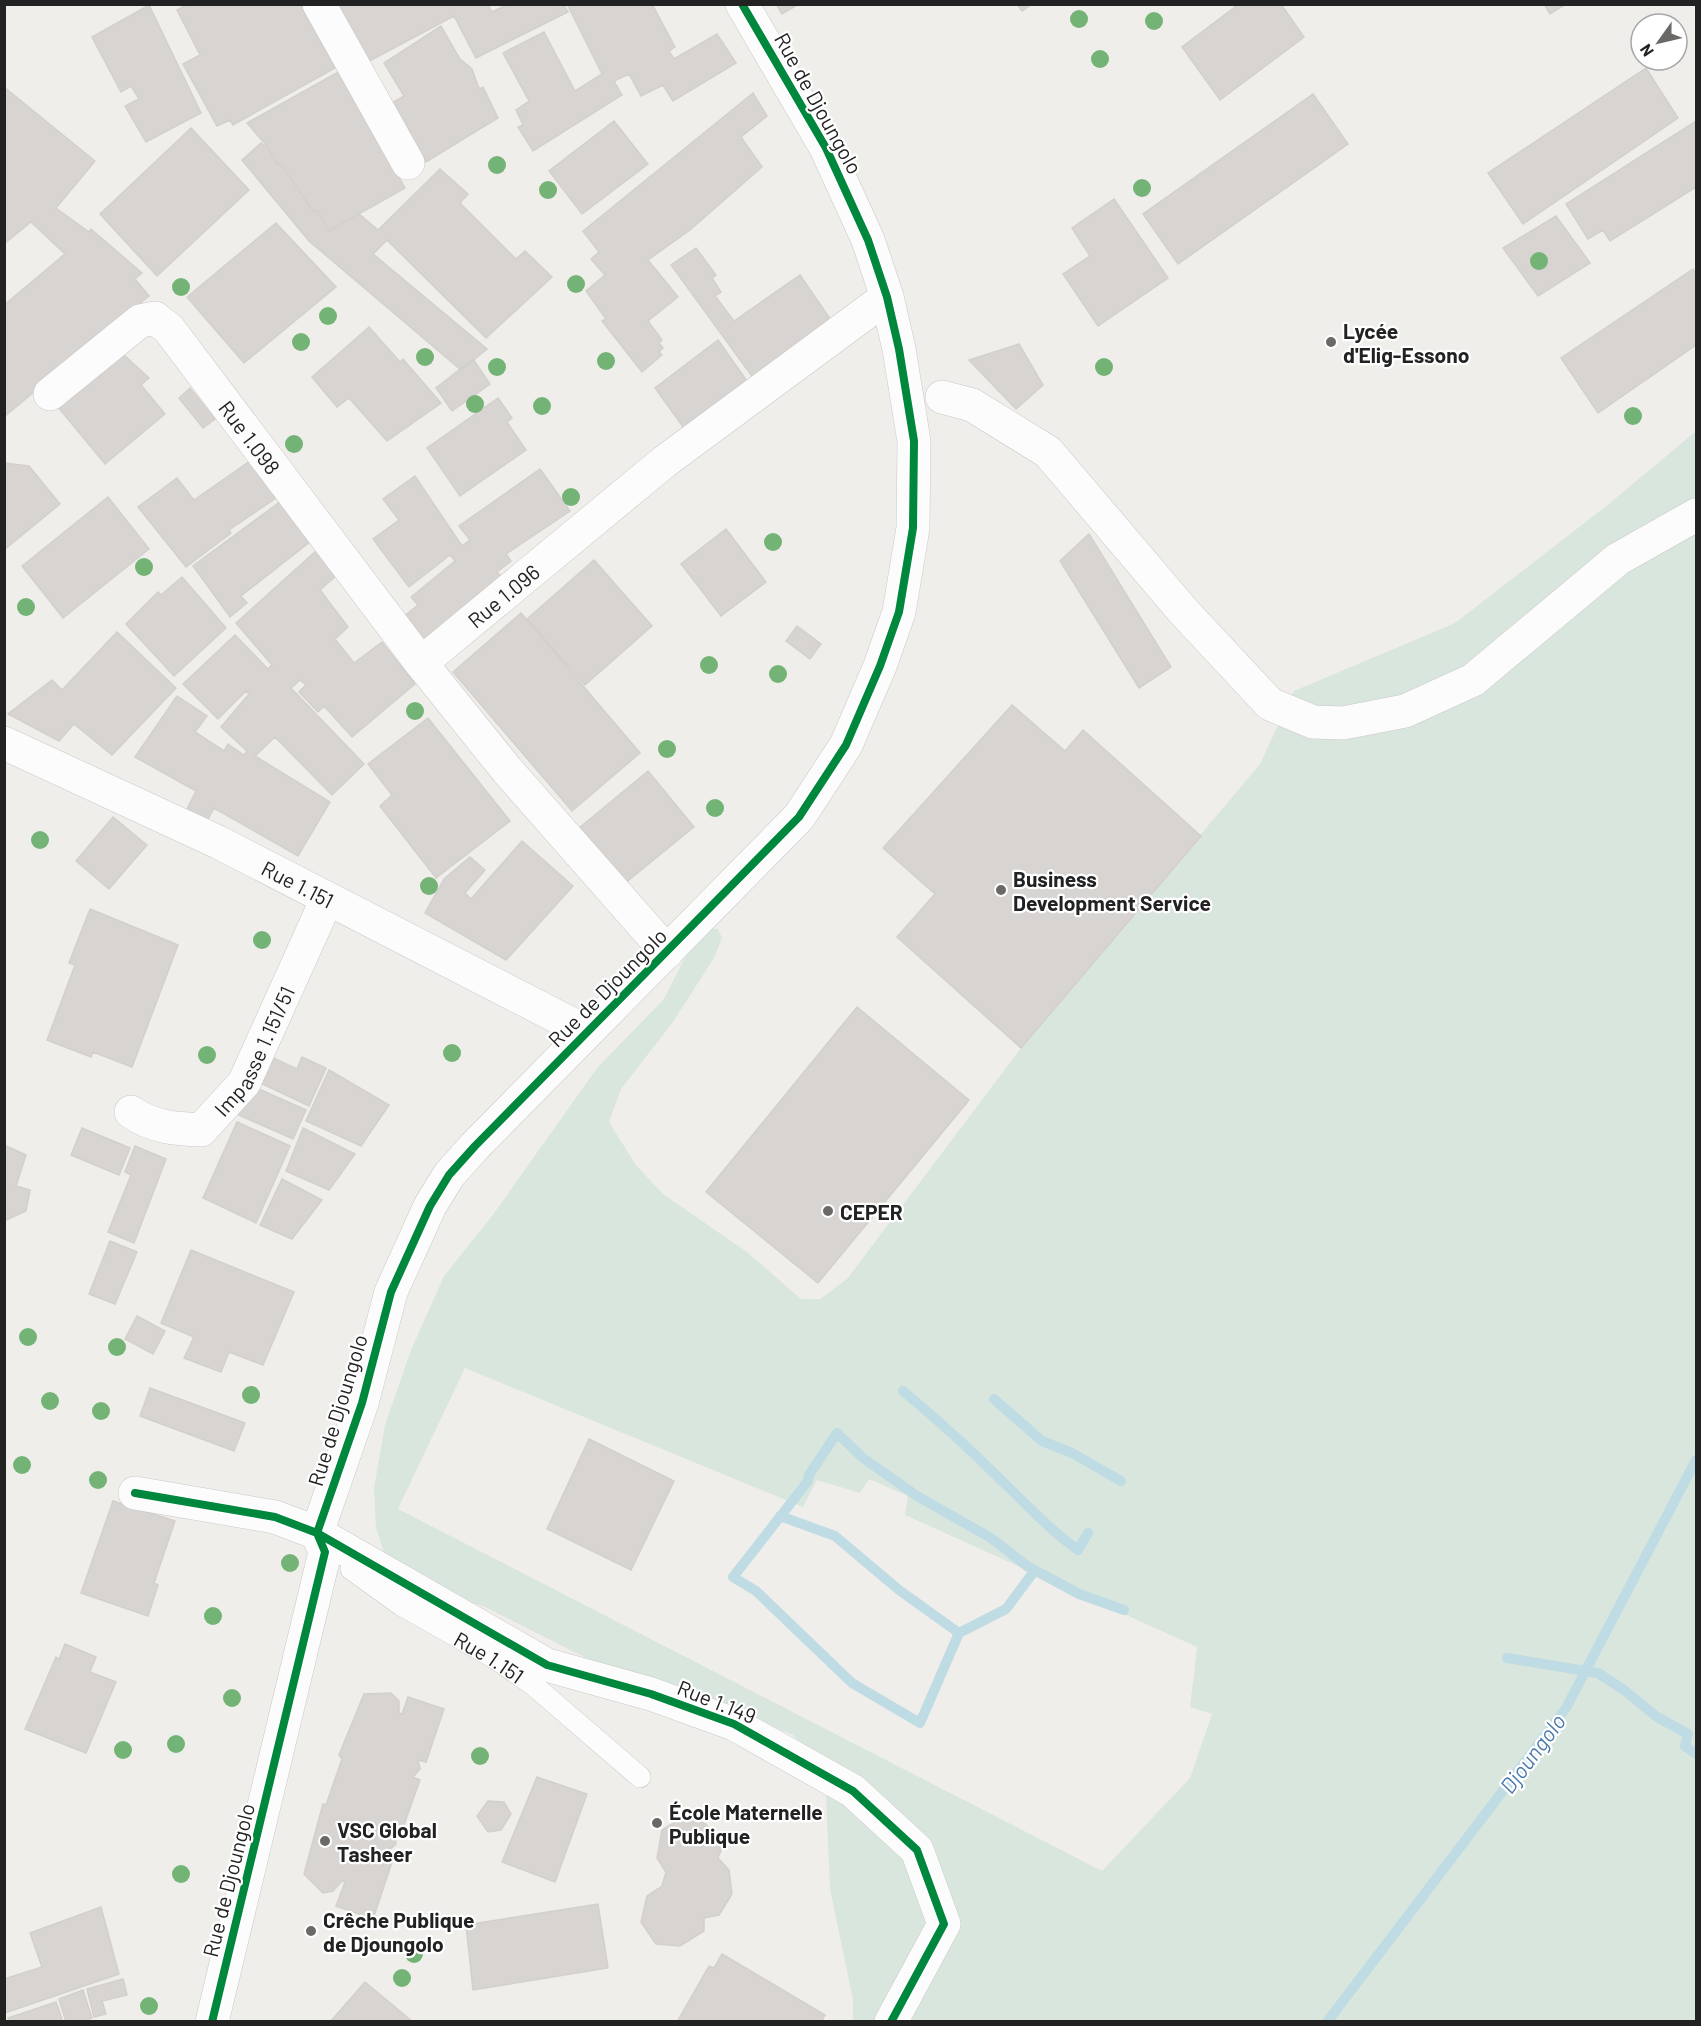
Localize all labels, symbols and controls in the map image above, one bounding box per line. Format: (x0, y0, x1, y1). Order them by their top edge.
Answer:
north arrow (1629, 12, 1689, 72)
street label: Rue de Djoungolo (770, 28, 868, 178)
text: N (1635, 41, 1657, 60)
place label: Lycée d'Elig-Essono (1343, 318, 1469, 367)
marker: Lycée d'Elig-Essono (1324, 335, 1338, 349)
street label: Rue 1.098 (215, 395, 286, 479)
street label: Rue 1.096 (462, 558, 544, 632)
street label: Rue 1.151 (258, 854, 338, 912)
place label: Business Development Service (1013, 866, 1211, 915)
marker: Business Development Service (994, 883, 1008, 897)
street label: Rue de Djoungolo (542, 922, 672, 1052)
street label: Impasse 1.151/51 (208, 982, 299, 1120)
place label: CEPER (840, 1199, 903, 1224)
marker: CEPER (821, 1204, 835, 1218)
street label: Rue de Djoungolo (302, 1331, 372, 1489)
street label: Rue 1.151 (450, 1625, 529, 1688)
street label: Rue 1.149 (674, 1674, 760, 1728)
water label: Djoungolo (1494, 1708, 1570, 1798)
place label: École Maternelle Publique (669, 1799, 823, 1848)
street label: Rue de Djoungolo (197, 1801, 259, 1959)
marker: École Maternelle Publique (650, 1816, 664, 1830)
place label: VSC Global Tasheer (337, 1817, 437, 1866)
marker: VSC Global Tasheer (318, 1834, 332, 1848)
place label: Crêche Publique de Djoungolo (323, 1907, 475, 1956)
marker: Crêche Publique de Djoungolo (304, 1924, 318, 1938)

